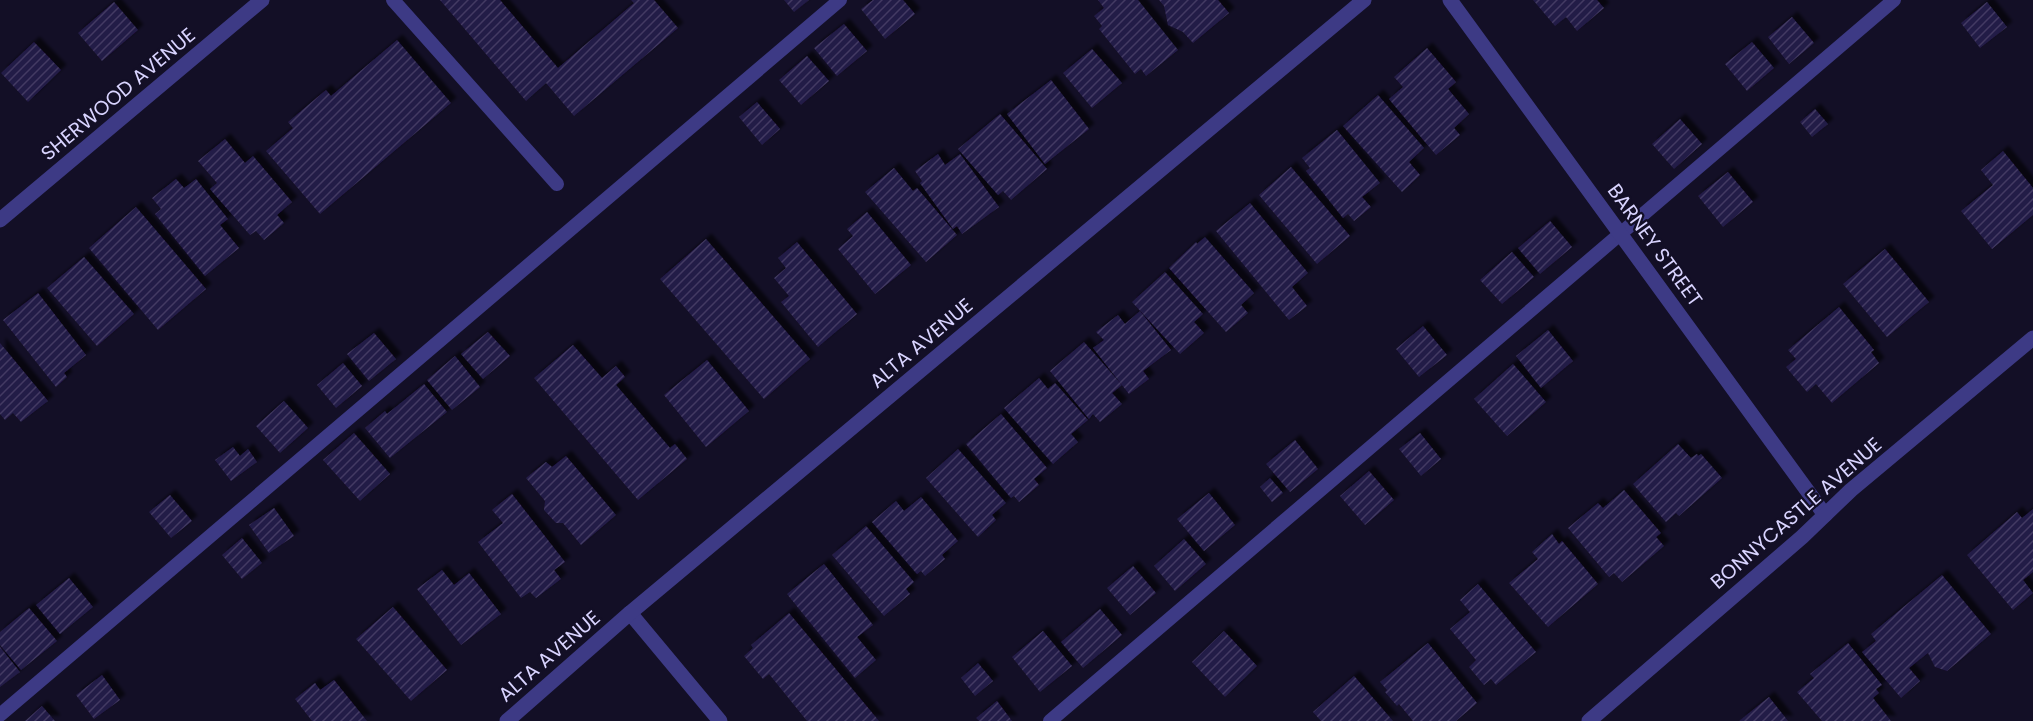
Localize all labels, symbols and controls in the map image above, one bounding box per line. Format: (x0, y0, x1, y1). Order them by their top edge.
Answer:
street label: SHERWOOD AVENUE (35, 21, 201, 167)
street label: BARNEY STREET (1601, 178, 1709, 312)
street label: ALTA AVENUE (863, 292, 979, 394)
street label: BONNYCASTLE AVENUE (1704, 431, 1888, 595)
street label: ALTA AVENUE (492, 604, 606, 708)

